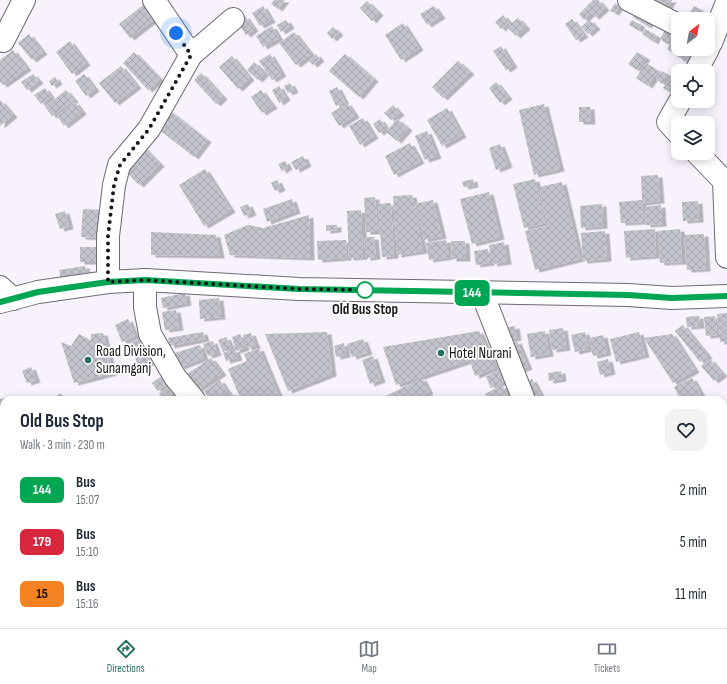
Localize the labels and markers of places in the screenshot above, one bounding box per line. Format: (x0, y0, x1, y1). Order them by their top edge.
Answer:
marker: Old Bus Stop (356, 281, 374, 299)
place label: Old Bus Stop (332, 300, 398, 319)
place label: Road Division, Sunamganj (96, 342, 166, 378)
place label: Hotel Nurani (449, 344, 512, 363)
marker: Hotel Nurani (436, 348, 446, 358)
marker: Road Division, Sunamganj (83, 355, 93, 365)

